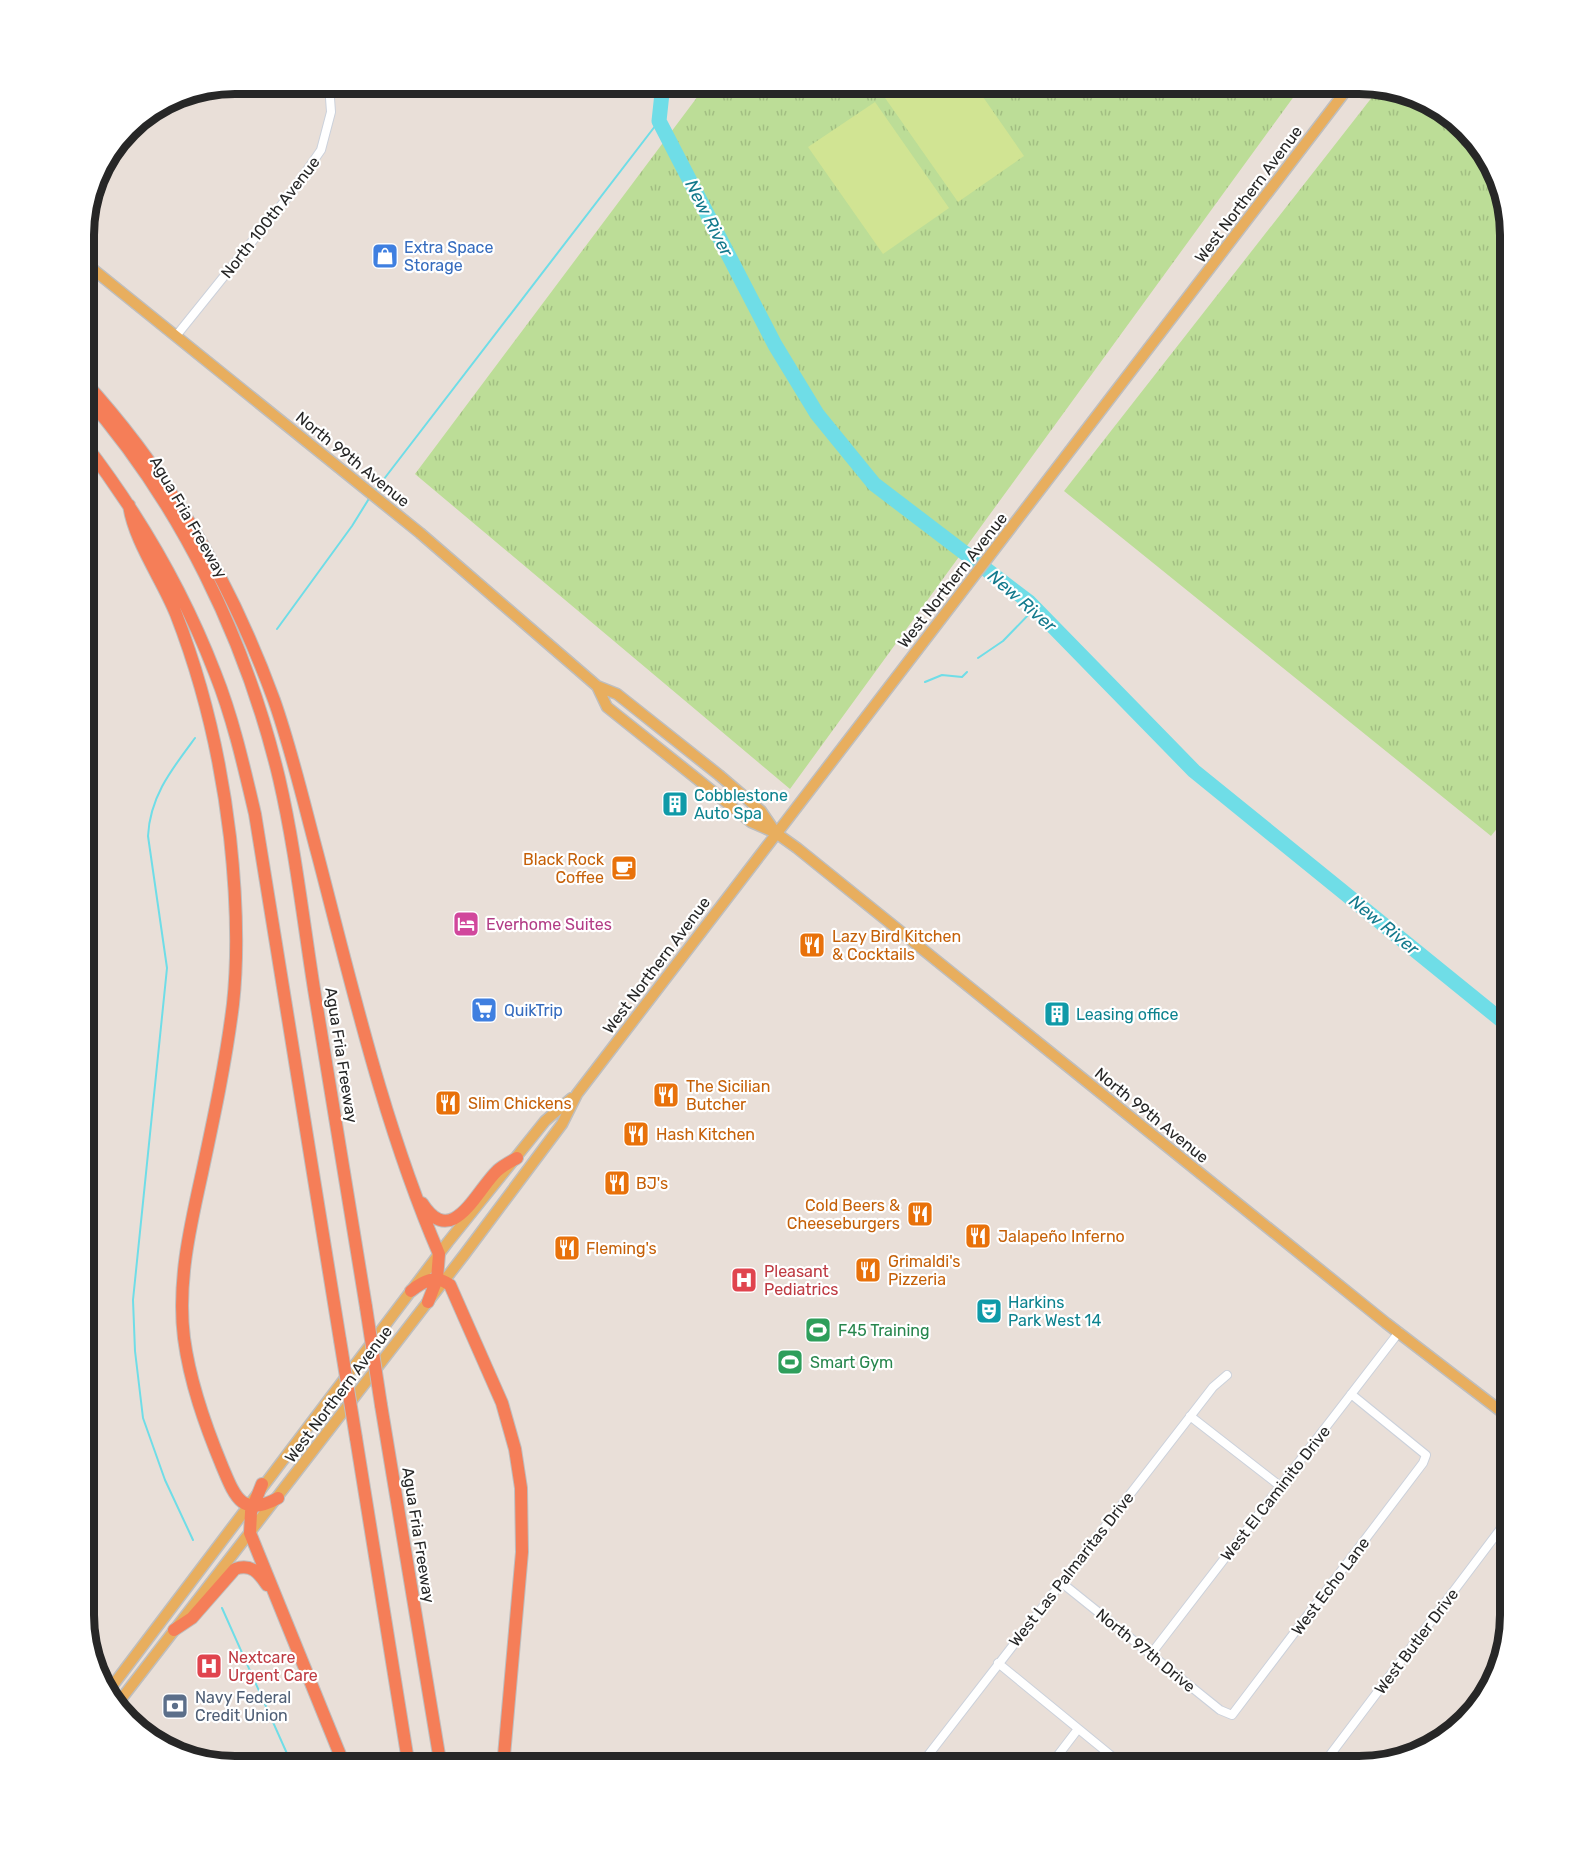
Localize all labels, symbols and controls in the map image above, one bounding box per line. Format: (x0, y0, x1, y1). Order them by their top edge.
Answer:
street label: West Northern Avenue (1191, 122, 1306, 266)
street label: North 100th Avenue (217, 153, 324, 282)
water label: New River (680, 176, 738, 261)
place label: Extra Space Storage (404, 238, 493, 275)
shop icon: Extra Space Storage (370, 241, 400, 271)
street label: North 99th Avenue (292, 408, 413, 511)
street label: Agua Fria Freeway (146, 453, 231, 582)
street label: West Northern Avenue (894, 509, 1011, 652)
water label: New River (983, 565, 1062, 637)
place label: Cobblestone Auto Spa (694, 786, 788, 823)
building icon: Cobblestone Auto Spa (660, 789, 690, 819)
place label: Black Rock Coffee (523, 850, 605, 887)
cafe icon: Black Rock Coffee (609, 853, 639, 883)
water label: New River (1345, 890, 1424, 961)
street label: West Northern Avenue (599, 893, 714, 1037)
hotel icon: Everhome Suites (451, 909, 481, 939)
place label: Everhome Suites (486, 915, 612, 934)
place label: Lazy Bird Kitchen & Cocktails (832, 927, 961, 964)
restaurant icon: Lazy Bird Kitchen & Cocktails (797, 930, 827, 960)
street label: Agua Fria Freeway (321, 986, 362, 1124)
supermarket icon: QuikTrip (469, 995, 499, 1025)
building icon: Leasing office (1042, 999, 1072, 1029)
place label: QuikTrip (504, 1001, 563, 1020)
place label: Leasing office (1076, 1005, 1178, 1024)
street label: North 99th Avenue (1091, 1064, 1212, 1167)
place label: The Sicilian Butcher (686, 1077, 770, 1114)
restaurant icon: The Sicilian Butcher (651, 1080, 681, 1110)
restaurant icon: Slim Chickens (433, 1088, 463, 1118)
place label: Slim Chickens (468, 1094, 572, 1113)
restaurant icon: Hash Kitchen (621, 1119, 651, 1149)
place label: Hash Kitchen (656, 1125, 755, 1144)
restaurant icon: BJ's (602, 1168, 632, 1198)
place label: BJ's (636, 1174, 668, 1193)
place label: Cold Beers & Cheeseburgers (787, 1196, 900, 1233)
restaurant icon: Cold Beers & Cheeseburgers (905, 1199, 935, 1229)
restaurant icon: Jalapeño Inferno (963, 1221, 993, 1251)
place label: Jalapeño Inferno (998, 1227, 1125, 1246)
restaurant icon: Fleming's (552, 1233, 582, 1263)
place label: Fleming's (586, 1239, 657, 1258)
place label: Grimaldi's Pizzeria (888, 1252, 961, 1289)
restaurant icon: Grimaldi's Pizzeria (853, 1255, 883, 1285)
place label: Pleasant Pediatrics (764, 1262, 838, 1299)
hospital icon: Pleasant Pediatrics (729, 1265, 759, 1295)
place label: Harkins Park West 14 (1008, 1293, 1101, 1330)
theatre icon: Harkins Park West 14 (974, 1296, 1004, 1326)
sports icon: F45 Training (803, 1315, 833, 1345)
place label: F45 Training (838, 1321, 930, 1340)
street label: West Northern Avenue (281, 1322, 396, 1466)
sports icon: Smart Gym (775, 1347, 805, 1377)
place label: Smart Gym (810, 1353, 893, 1372)
street label: West El Caminito Drive (1217, 1422, 1334, 1565)
street label: Agua Fria Freeway (398, 1466, 439, 1604)
street label: West Las Palmaritas Drive (1005, 1488, 1138, 1650)
street label: West Echo Lane (1287, 1534, 1373, 1639)
street label: West Butler Drive (1370, 1585, 1462, 1698)
street label: North 97th Drive (1092, 1604, 1199, 1696)
place label: Nextcare Urgent Care (228, 1648, 318, 1685)
hospital icon: Nextcare Urgent Care (194, 1651, 224, 1681)
place label: Navy Federal Credit Union (195, 1688, 291, 1725)
bank icon: Navy Federal Credit Union (160, 1691, 190, 1721)

